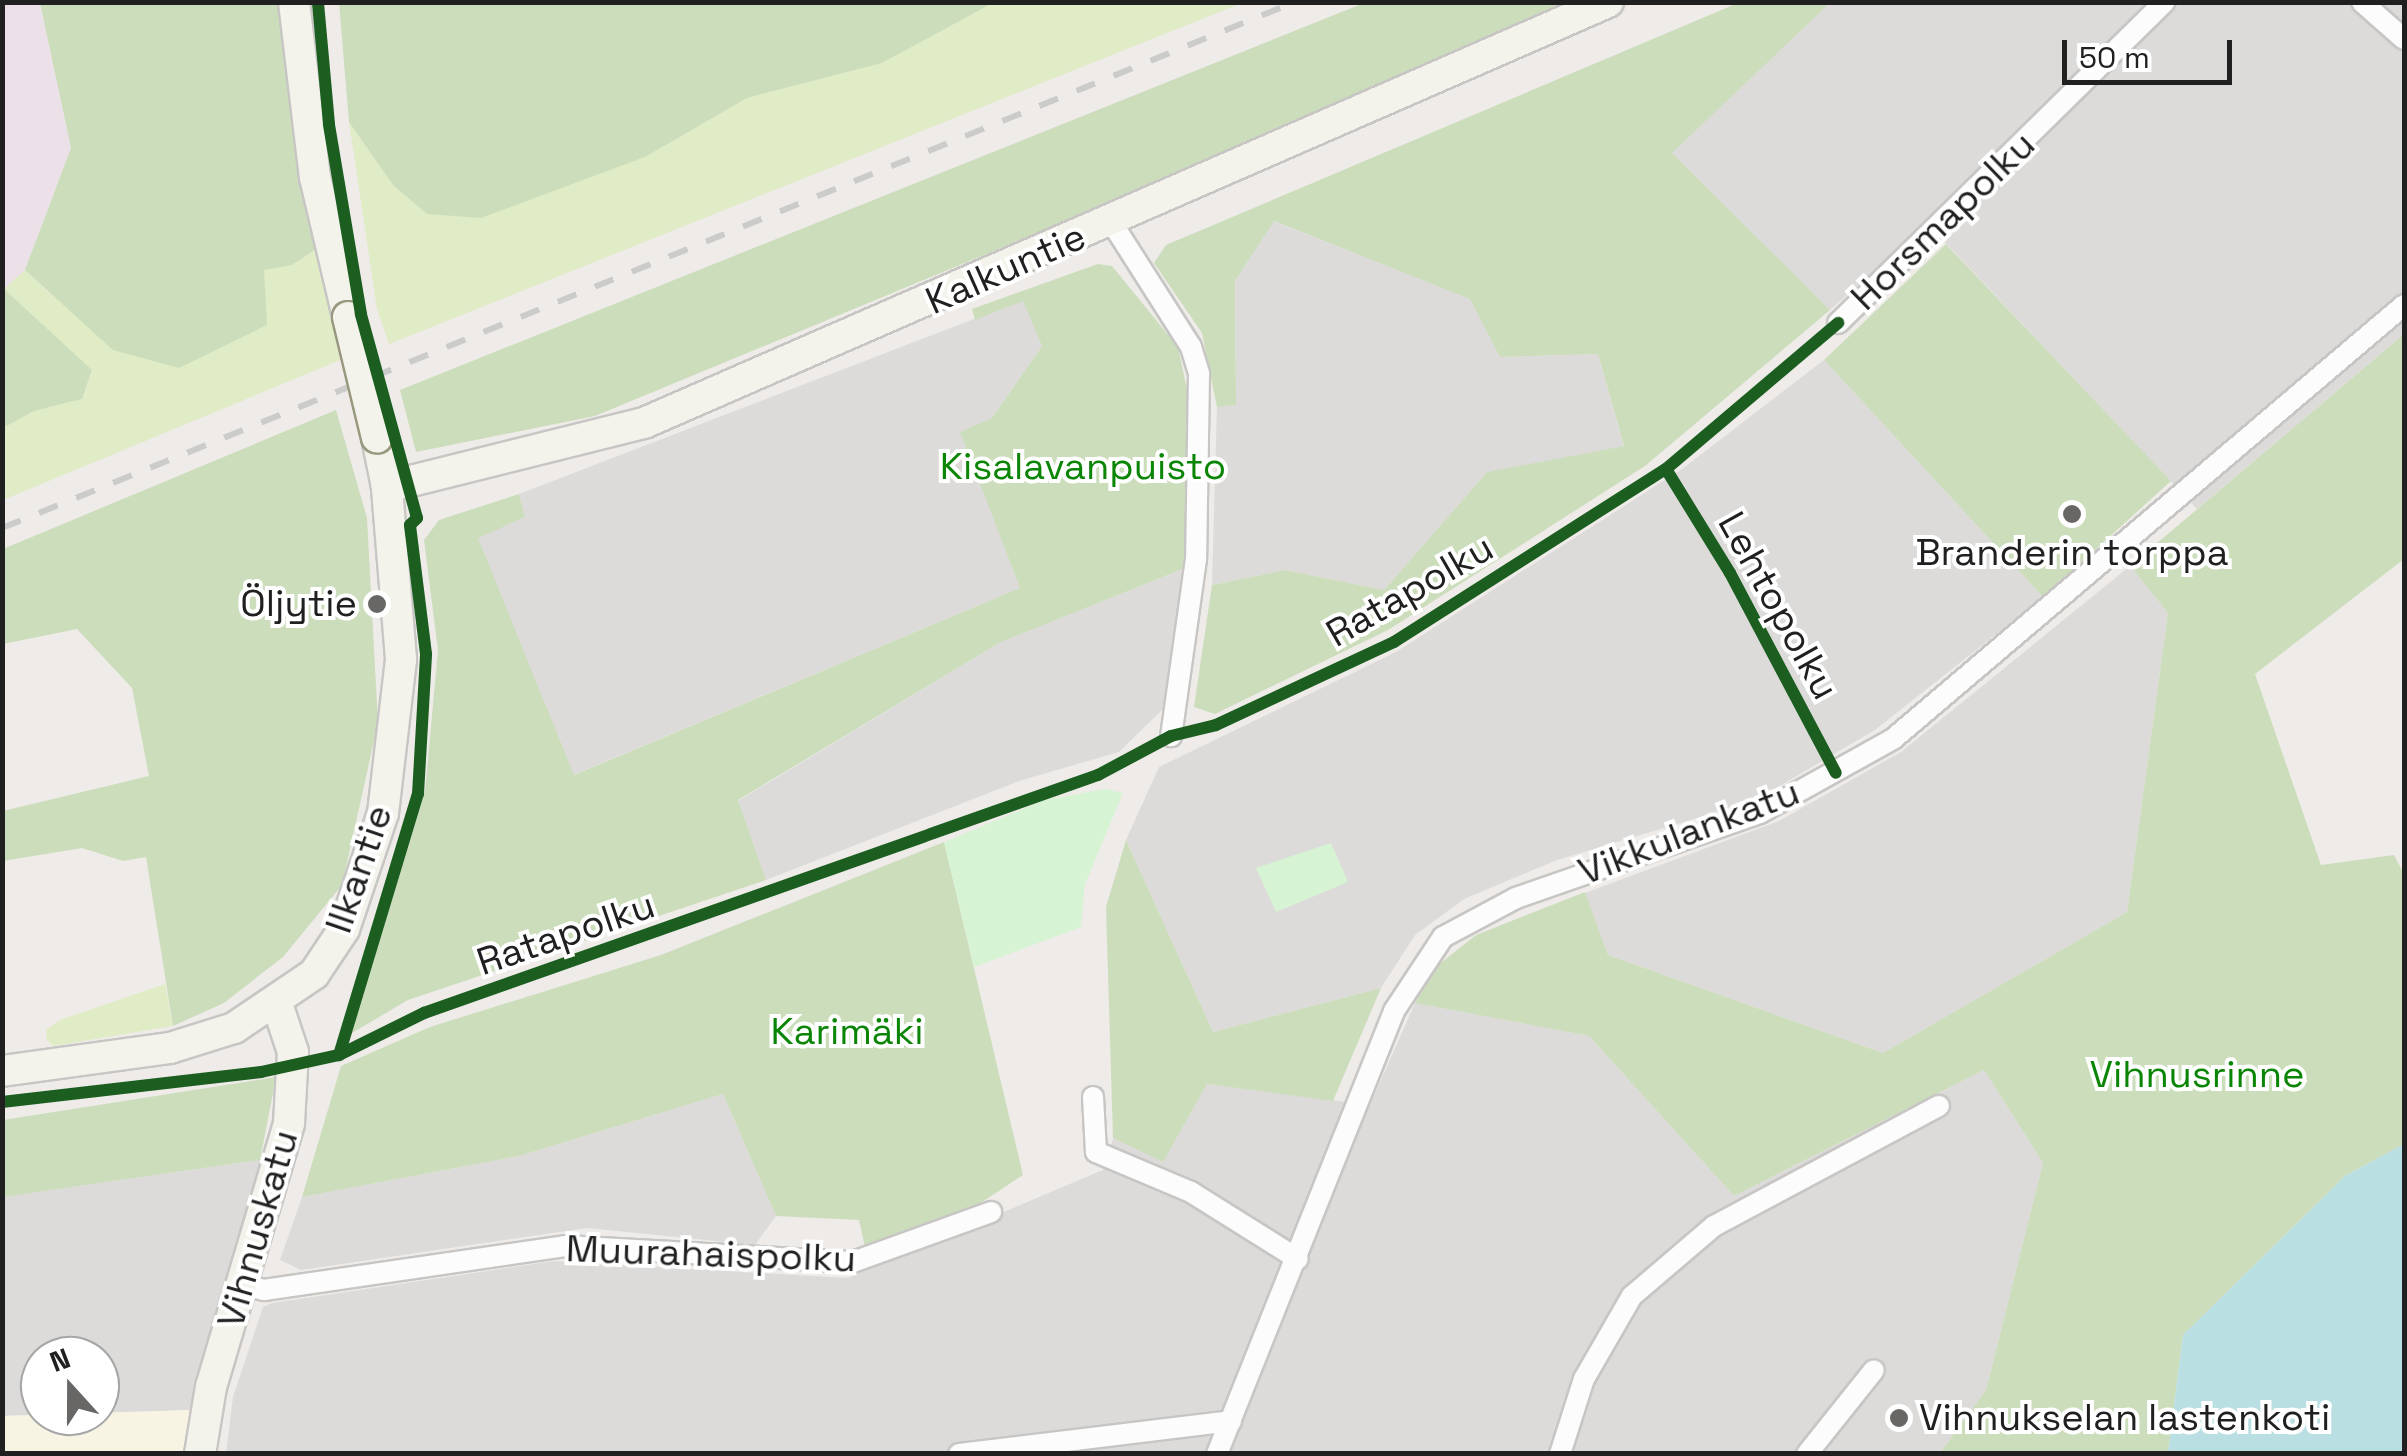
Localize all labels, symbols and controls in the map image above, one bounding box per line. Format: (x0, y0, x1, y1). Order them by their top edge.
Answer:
scale bar (2067, 20, 2237, 82)
text: 50 m (2079, 38, 2150, 77)
street label: Horsmapolku (1842, 122, 2044, 320)
street label: Kalkuntie (919, 214, 1093, 324)
park label: Kisalavanpuisto (940, 444, 1226, 490)
marker: Branderin torppa (2061, 503, 2083, 525)
street label: Lehtopolku (1708, 504, 1848, 708)
street label: Ratapolku (1319, 525, 1501, 657)
place label: Branderin torppa (1915, 530, 2229, 576)
place label: Öljytie (240, 581, 357, 627)
marker: Öljytie (366, 593, 388, 615)
street label: Vikkulankatu (1572, 769, 1806, 895)
street label: Ilkantie (316, 799, 402, 939)
street label: Ratapolku (471, 882, 661, 986)
park label: Karimäki (771, 1009, 923, 1055)
park label: Vihnusrinne (2089, 1052, 2305, 1098)
street label: Vihnuskatu (208, 1125, 308, 1333)
street label: Muurahaispolku (565, 1226, 857, 1282)
north arrow (20, 1336, 120, 1436)
text: N (45, 1340, 75, 1380)
place label: Vihnukselan lastenkoti (1919, 1395, 2330, 1441)
marker: Vihnukselan lastenkoti (1888, 1407, 1910, 1429)

